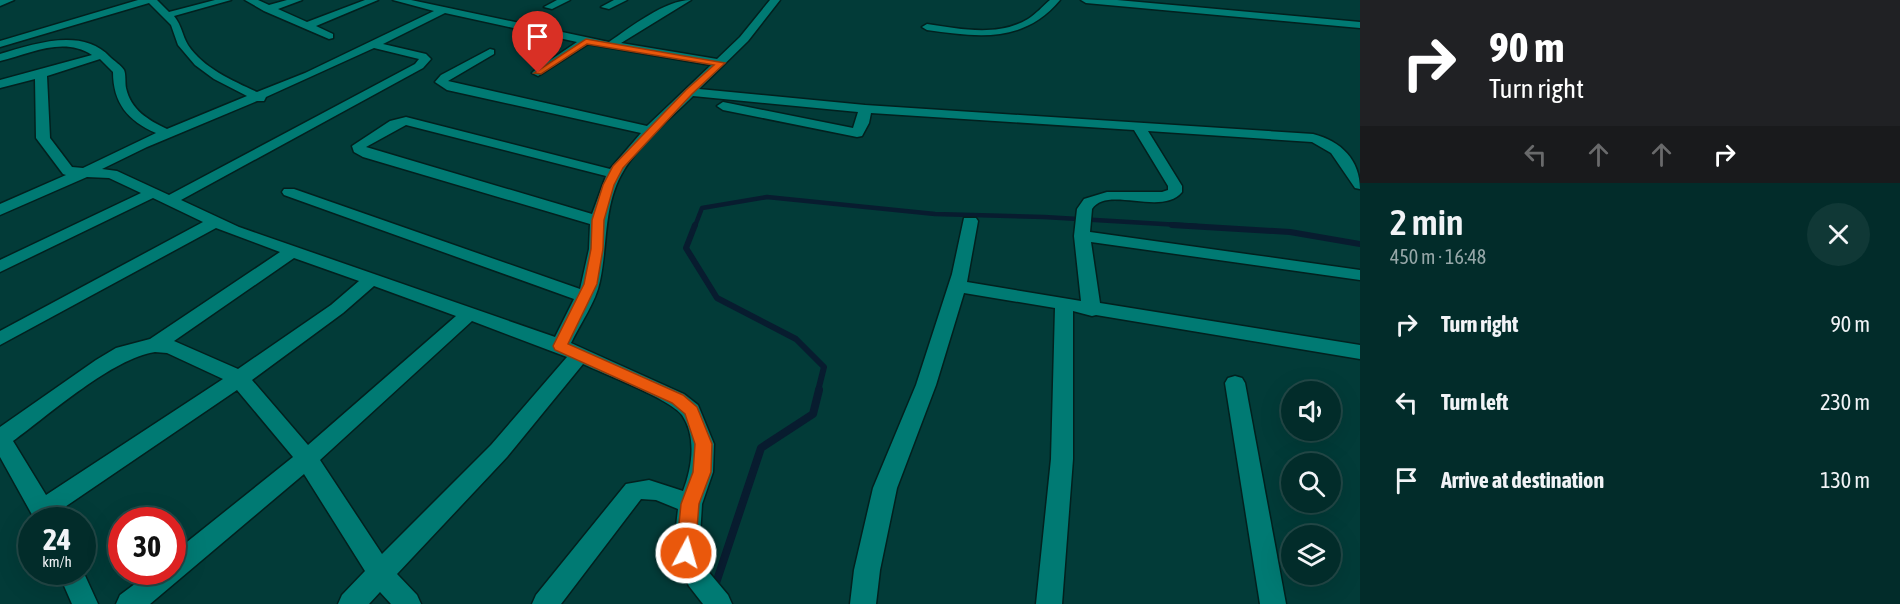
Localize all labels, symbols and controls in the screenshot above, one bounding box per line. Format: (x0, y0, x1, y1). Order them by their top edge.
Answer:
pin (512, 11, 563, 73)
icon: arrive (521, 20, 554, 53)
text: 90 m (1489, 23, 1564, 71)
icon: right (1390, 24, 1468, 102)
text: Turn right (1489, 73, 1584, 104)
icon: left (1519, 138, 1552, 171)
icon: ahead (1582, 138, 1615, 171)
icon: ahead (1645, 138, 1678, 171)
icon: right (1708, 138, 1741, 171)
text: 2 min (1390, 201, 1464, 243)
button: close (1807, 203, 1870, 266)
text: 450 m · 16:48 (1390, 245, 1486, 268)
icon: right (1390, 308, 1423, 341)
text: Turn right (1441, 311, 1518, 337)
text: 90 m (1830, 311, 1870, 337)
map controls (1281, 381, 1341, 585)
button: sound (1281, 381, 1341, 441)
icon: left (1390, 386, 1423, 419)
text: Turn left (1441, 389, 1508, 415)
text: 230 m (1820, 389, 1870, 415)
button: search (1281, 453, 1341, 513)
icon: arrive (1390, 464, 1423, 497)
text: Arrive at destination (1441, 467, 1604, 493)
text: 130 m (1820, 467, 1870, 493)
speed limit sign: 30 (108, 507, 186, 585)
position arrow (654, 521, 718, 585)
text: 24 (43, 522, 71, 556)
button: layers (1281, 525, 1341, 585)
text: km/h (42, 553, 72, 570)

